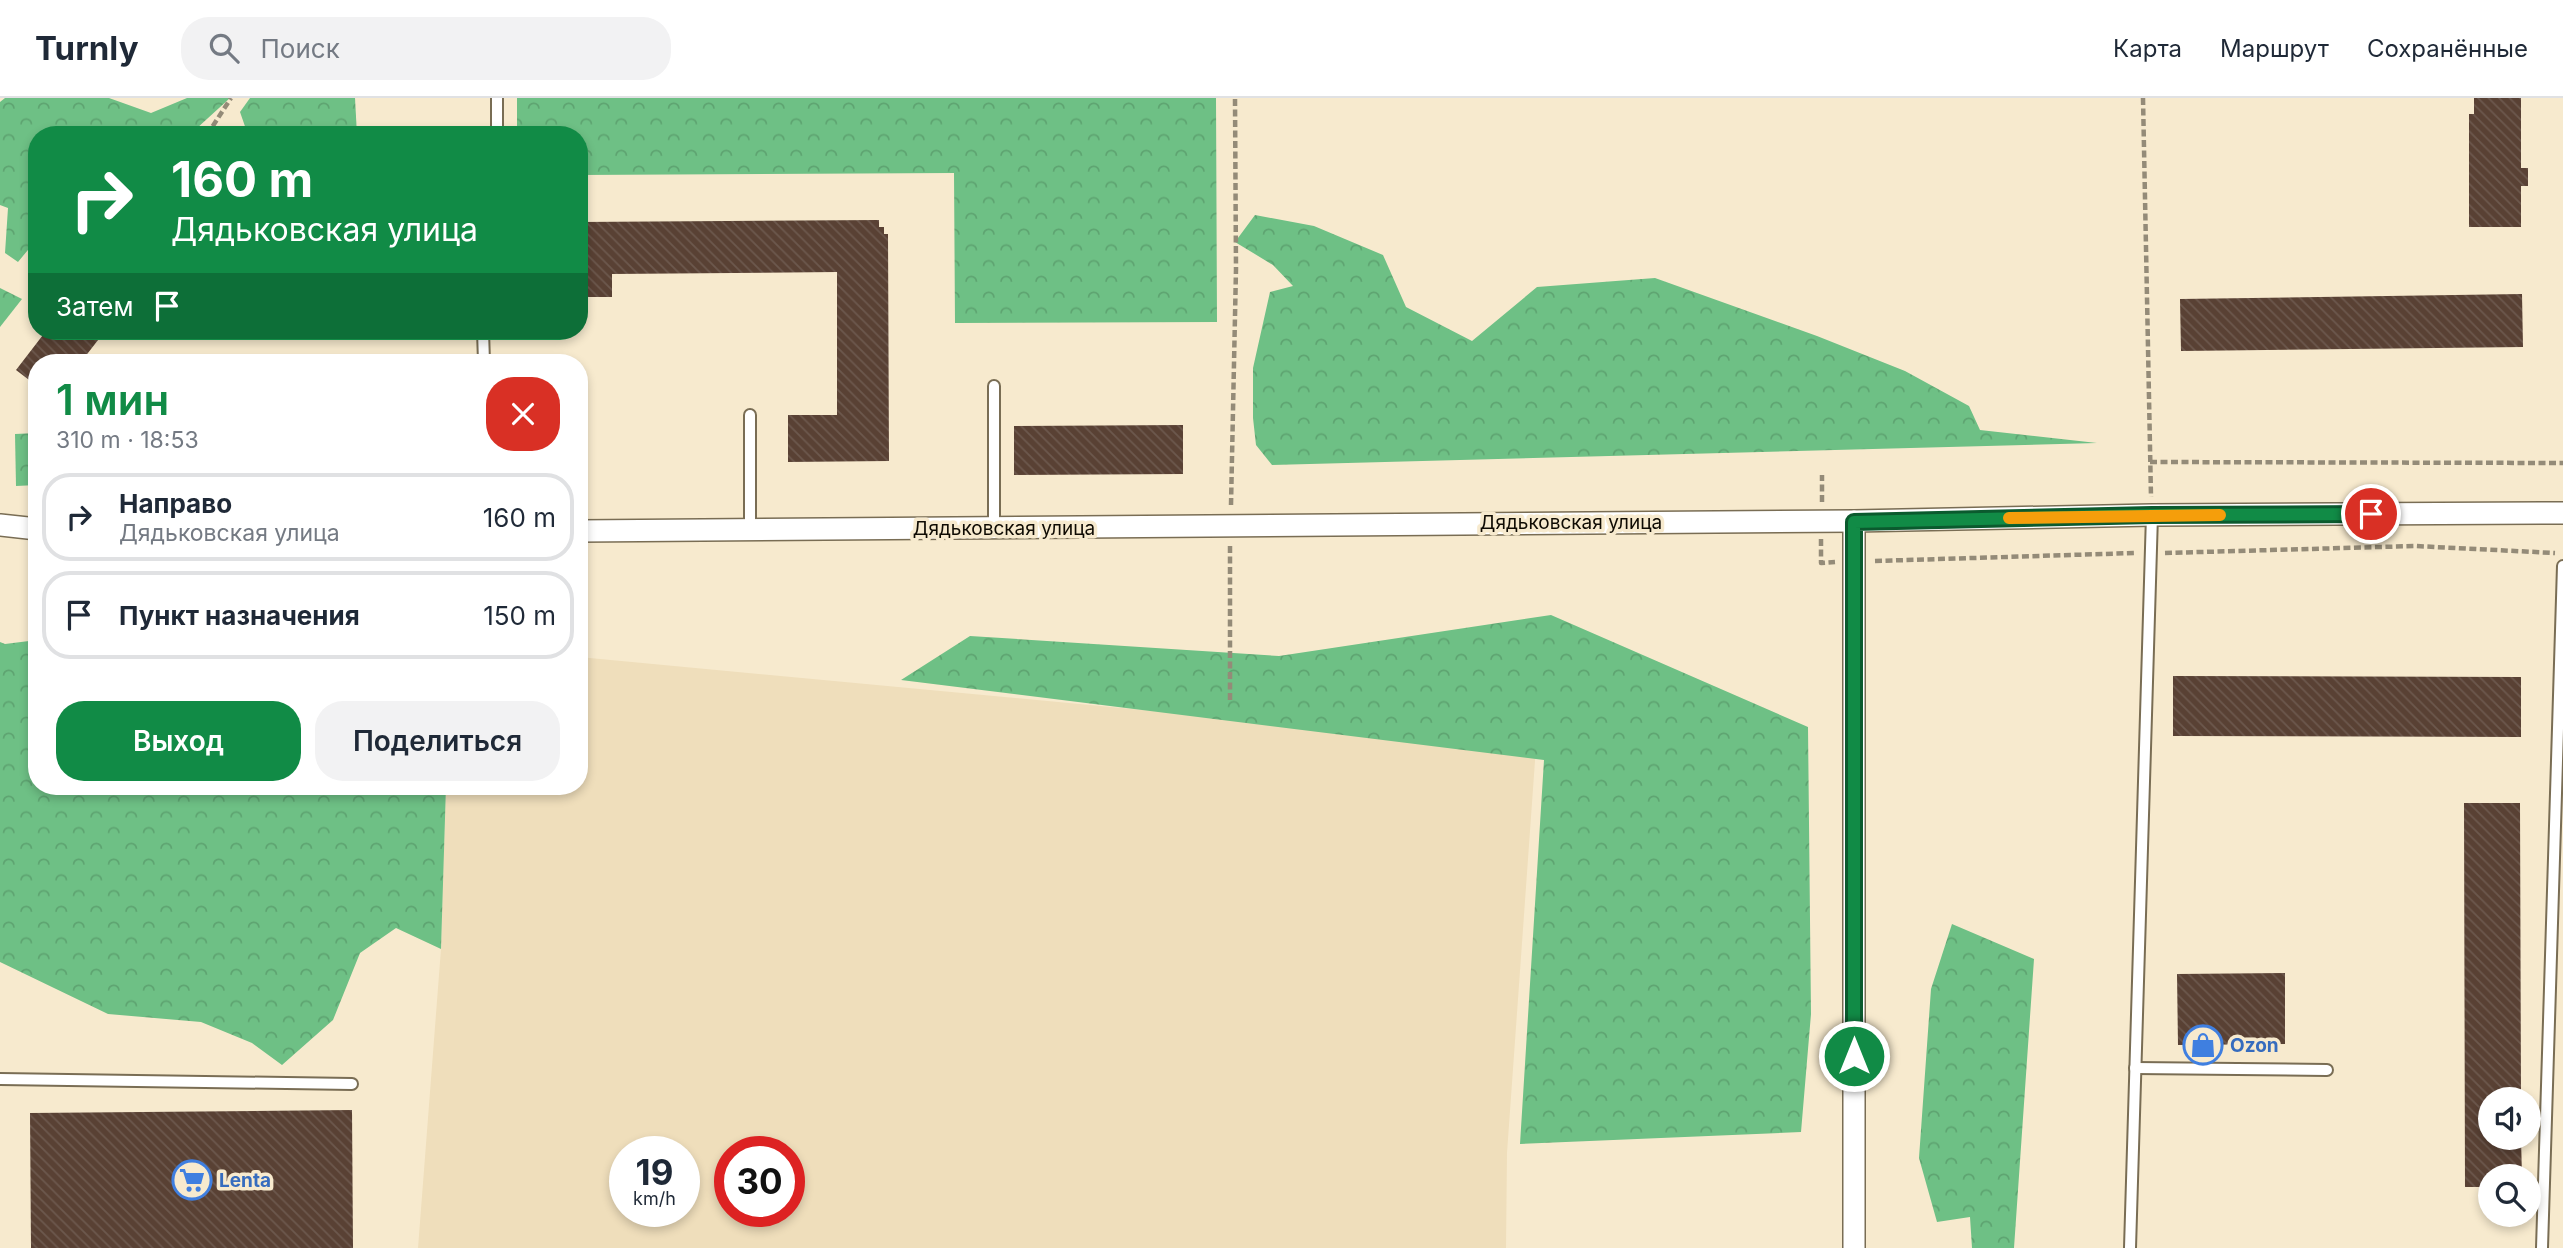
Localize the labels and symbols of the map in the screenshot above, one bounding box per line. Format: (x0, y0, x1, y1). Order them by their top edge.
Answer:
pin (2341, 484, 2401, 544)
street label: Дядьковская улица (1480, 511, 1662, 534)
street label: Дядьковская улица (913, 517, 1095, 540)
position arrow (1817, 1019, 1891, 1093)
shop icon: Ozon (2182, 1024, 2224, 1066)
place label: Ozon (2230, 1034, 2279, 1057)
speed limit sign: 30 (714, 1136, 805, 1227)
supermarket icon: Lenta (171, 1159, 213, 1201)
place label: Lenta (219, 1169, 271, 1192)

